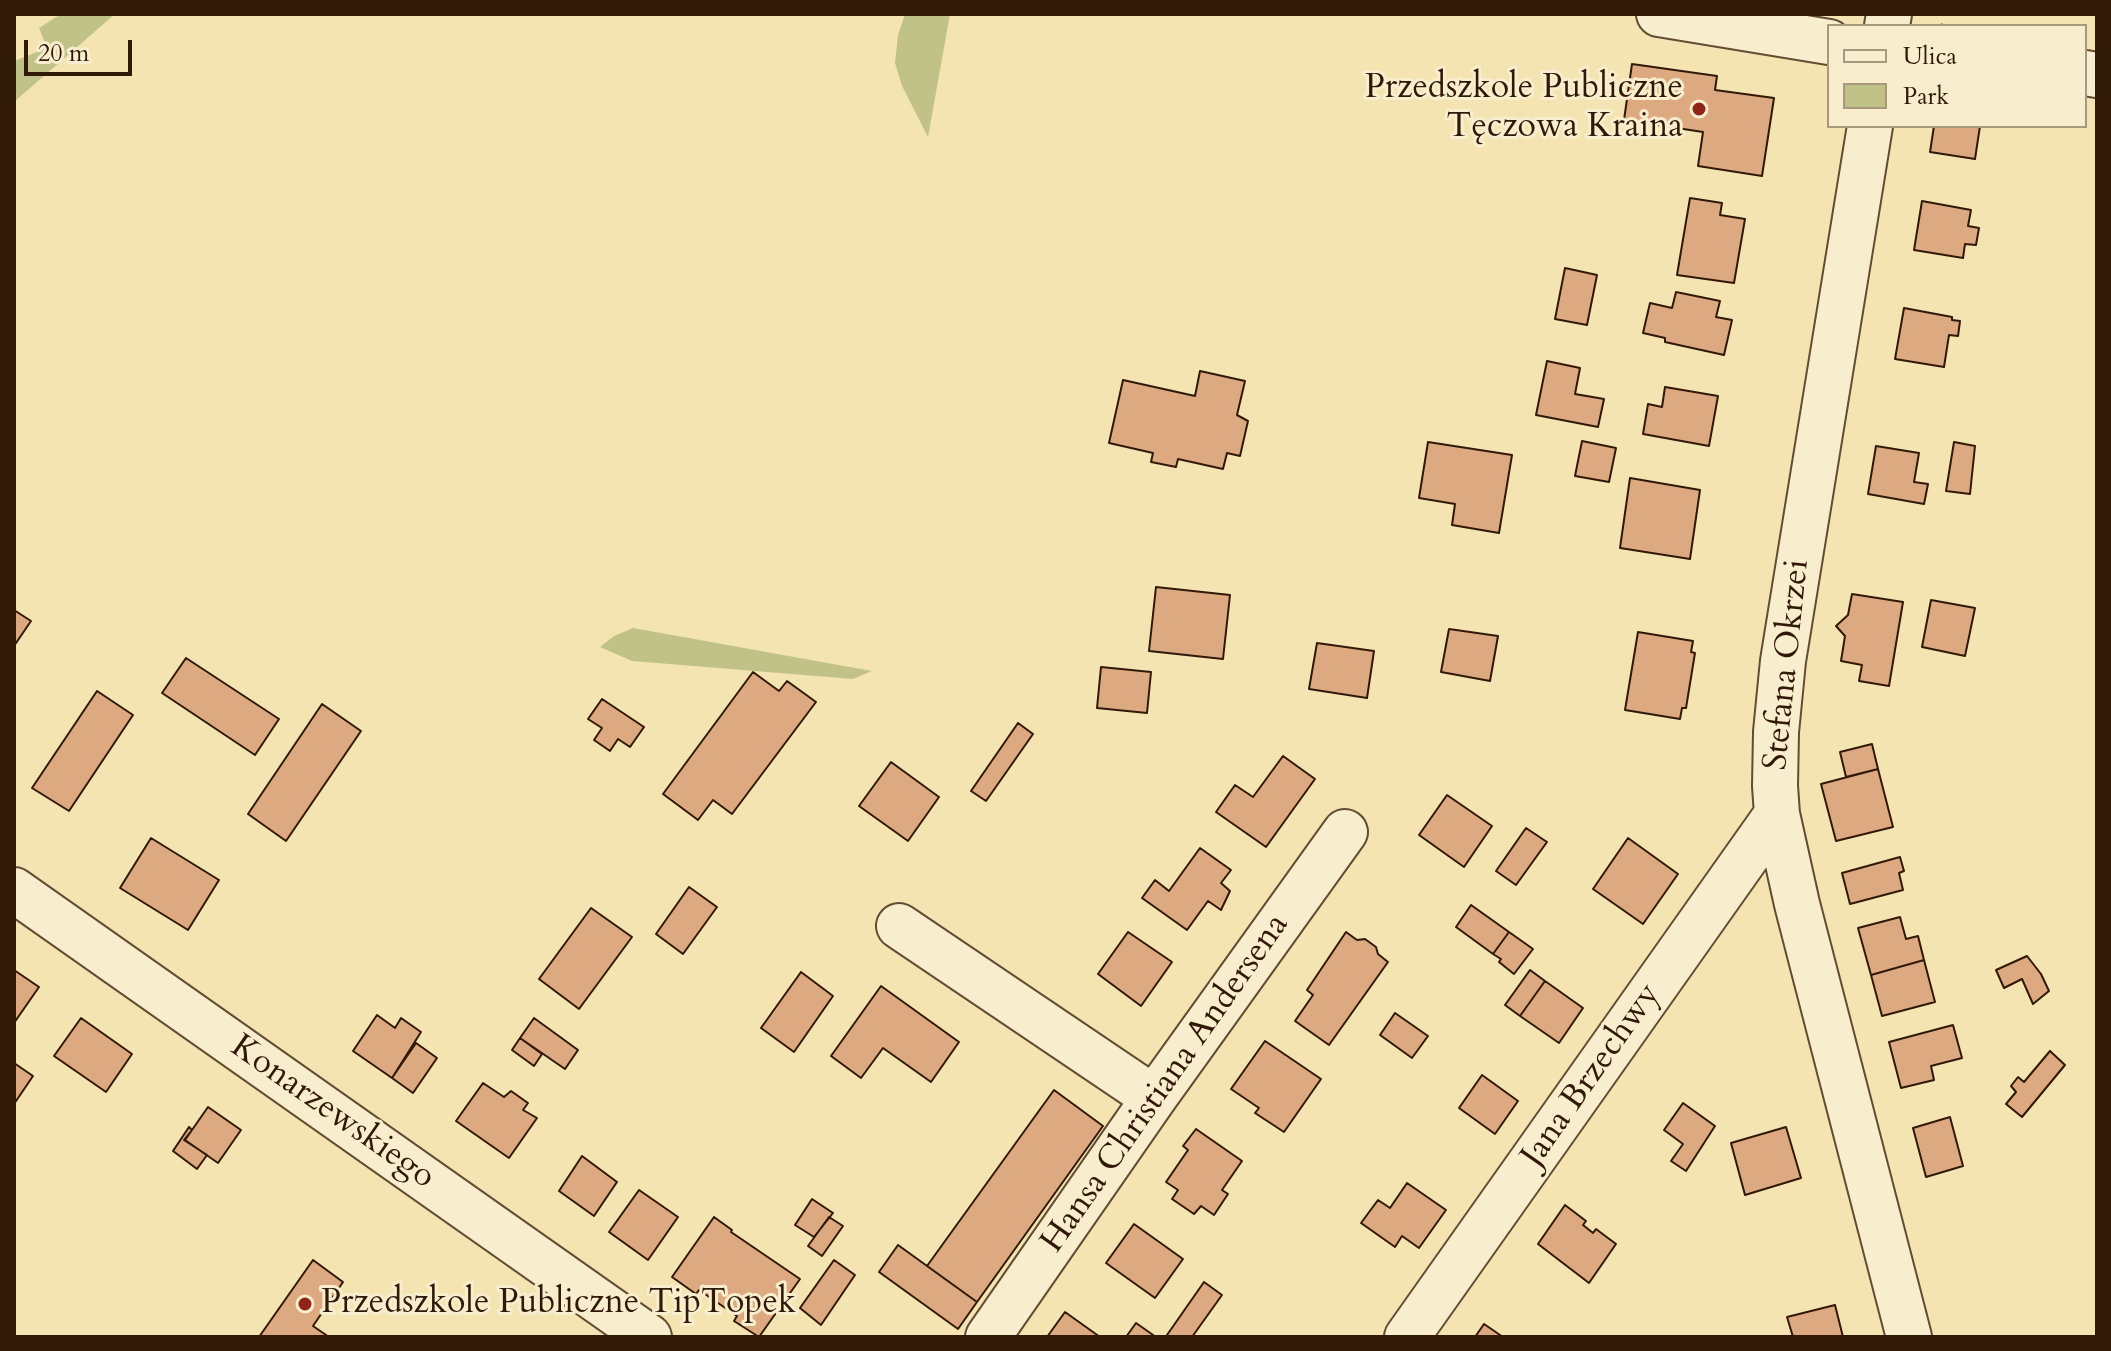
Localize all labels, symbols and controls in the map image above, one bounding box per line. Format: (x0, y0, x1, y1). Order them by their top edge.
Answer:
scale bar (28, 24, 136, 74)
legend (1827, 24, 2087, 128)
text: 20 m (38, 37, 89, 70)
text: Ulica (1903, 40, 1957, 73)
place label: Przedszkole Publiczne Tęczowa Kraina (1365, 69, 1683, 148)
text: Park (1903, 80, 1949, 113)
marker: Przedszkole Publiczne Tęczowa Kraina (1690, 100, 1708, 118)
street label: Stefana Okrzei (1757, 558, 1819, 772)
street label: Hansa Christiana Andersena (1033, 907, 1299, 1261)
street label: Jana Brzechwy (1514, 976, 1670, 1176)
street label: Konarzewskiego (222, 1027, 442, 1199)
place label: Przedszkole Publiczne TipTopek (321, 1284, 796, 1324)
marker: Przedszkole Publiczne TipTopek (296, 1295, 314, 1313)

